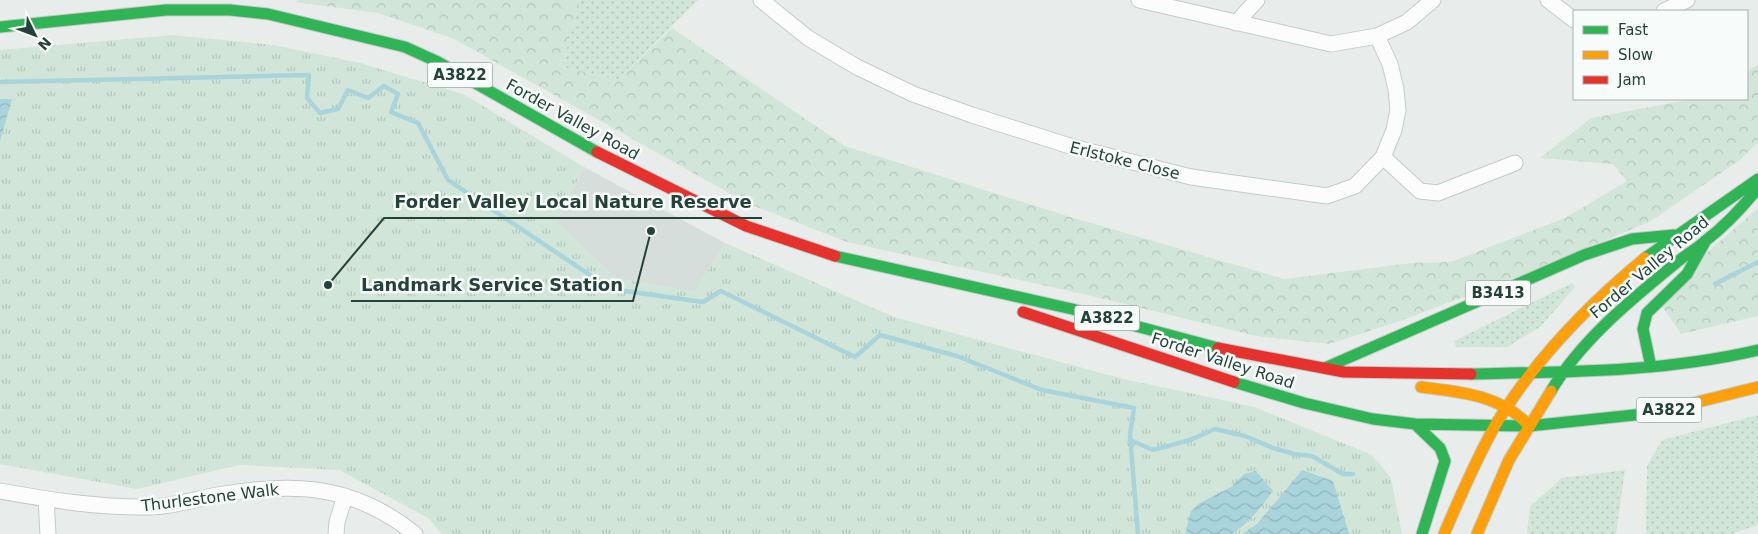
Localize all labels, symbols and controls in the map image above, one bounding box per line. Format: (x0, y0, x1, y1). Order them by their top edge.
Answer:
north arrow (10, 10, 60, 60)
legend (1573, 10, 1748, 100)
text: Fast (1618, 21, 1648, 39)
text: N (35, 34, 55, 53)
text: Slow (1618, 46, 1653, 64)
road number: A3822 (428, 62, 492, 88)
text: Jam (1617, 71, 1646, 89)
street label: Forder Valley Road (503, 75, 643, 164)
street label: Erlstoke Close (1068, 138, 1182, 183)
callout: Forder Valley Local Nature Reserve (384, 185, 762, 218)
text: Forder Valley Local Nature Reserve (394, 191, 752, 212)
street label: Forder Valley Road (1586, 212, 1713, 323)
callout: Landmark Service Station (351, 268, 633, 301)
text: Landmark Service Station (361, 274, 623, 295)
road number: B3413 (1466, 280, 1530, 306)
road number: A3822 (1074, 306, 1140, 330)
street label: Forder Valley Road (1149, 328, 1297, 393)
road number: A3822 (1636, 398, 1702, 422)
street label: Thurlestone Walk (139, 480, 281, 515)

